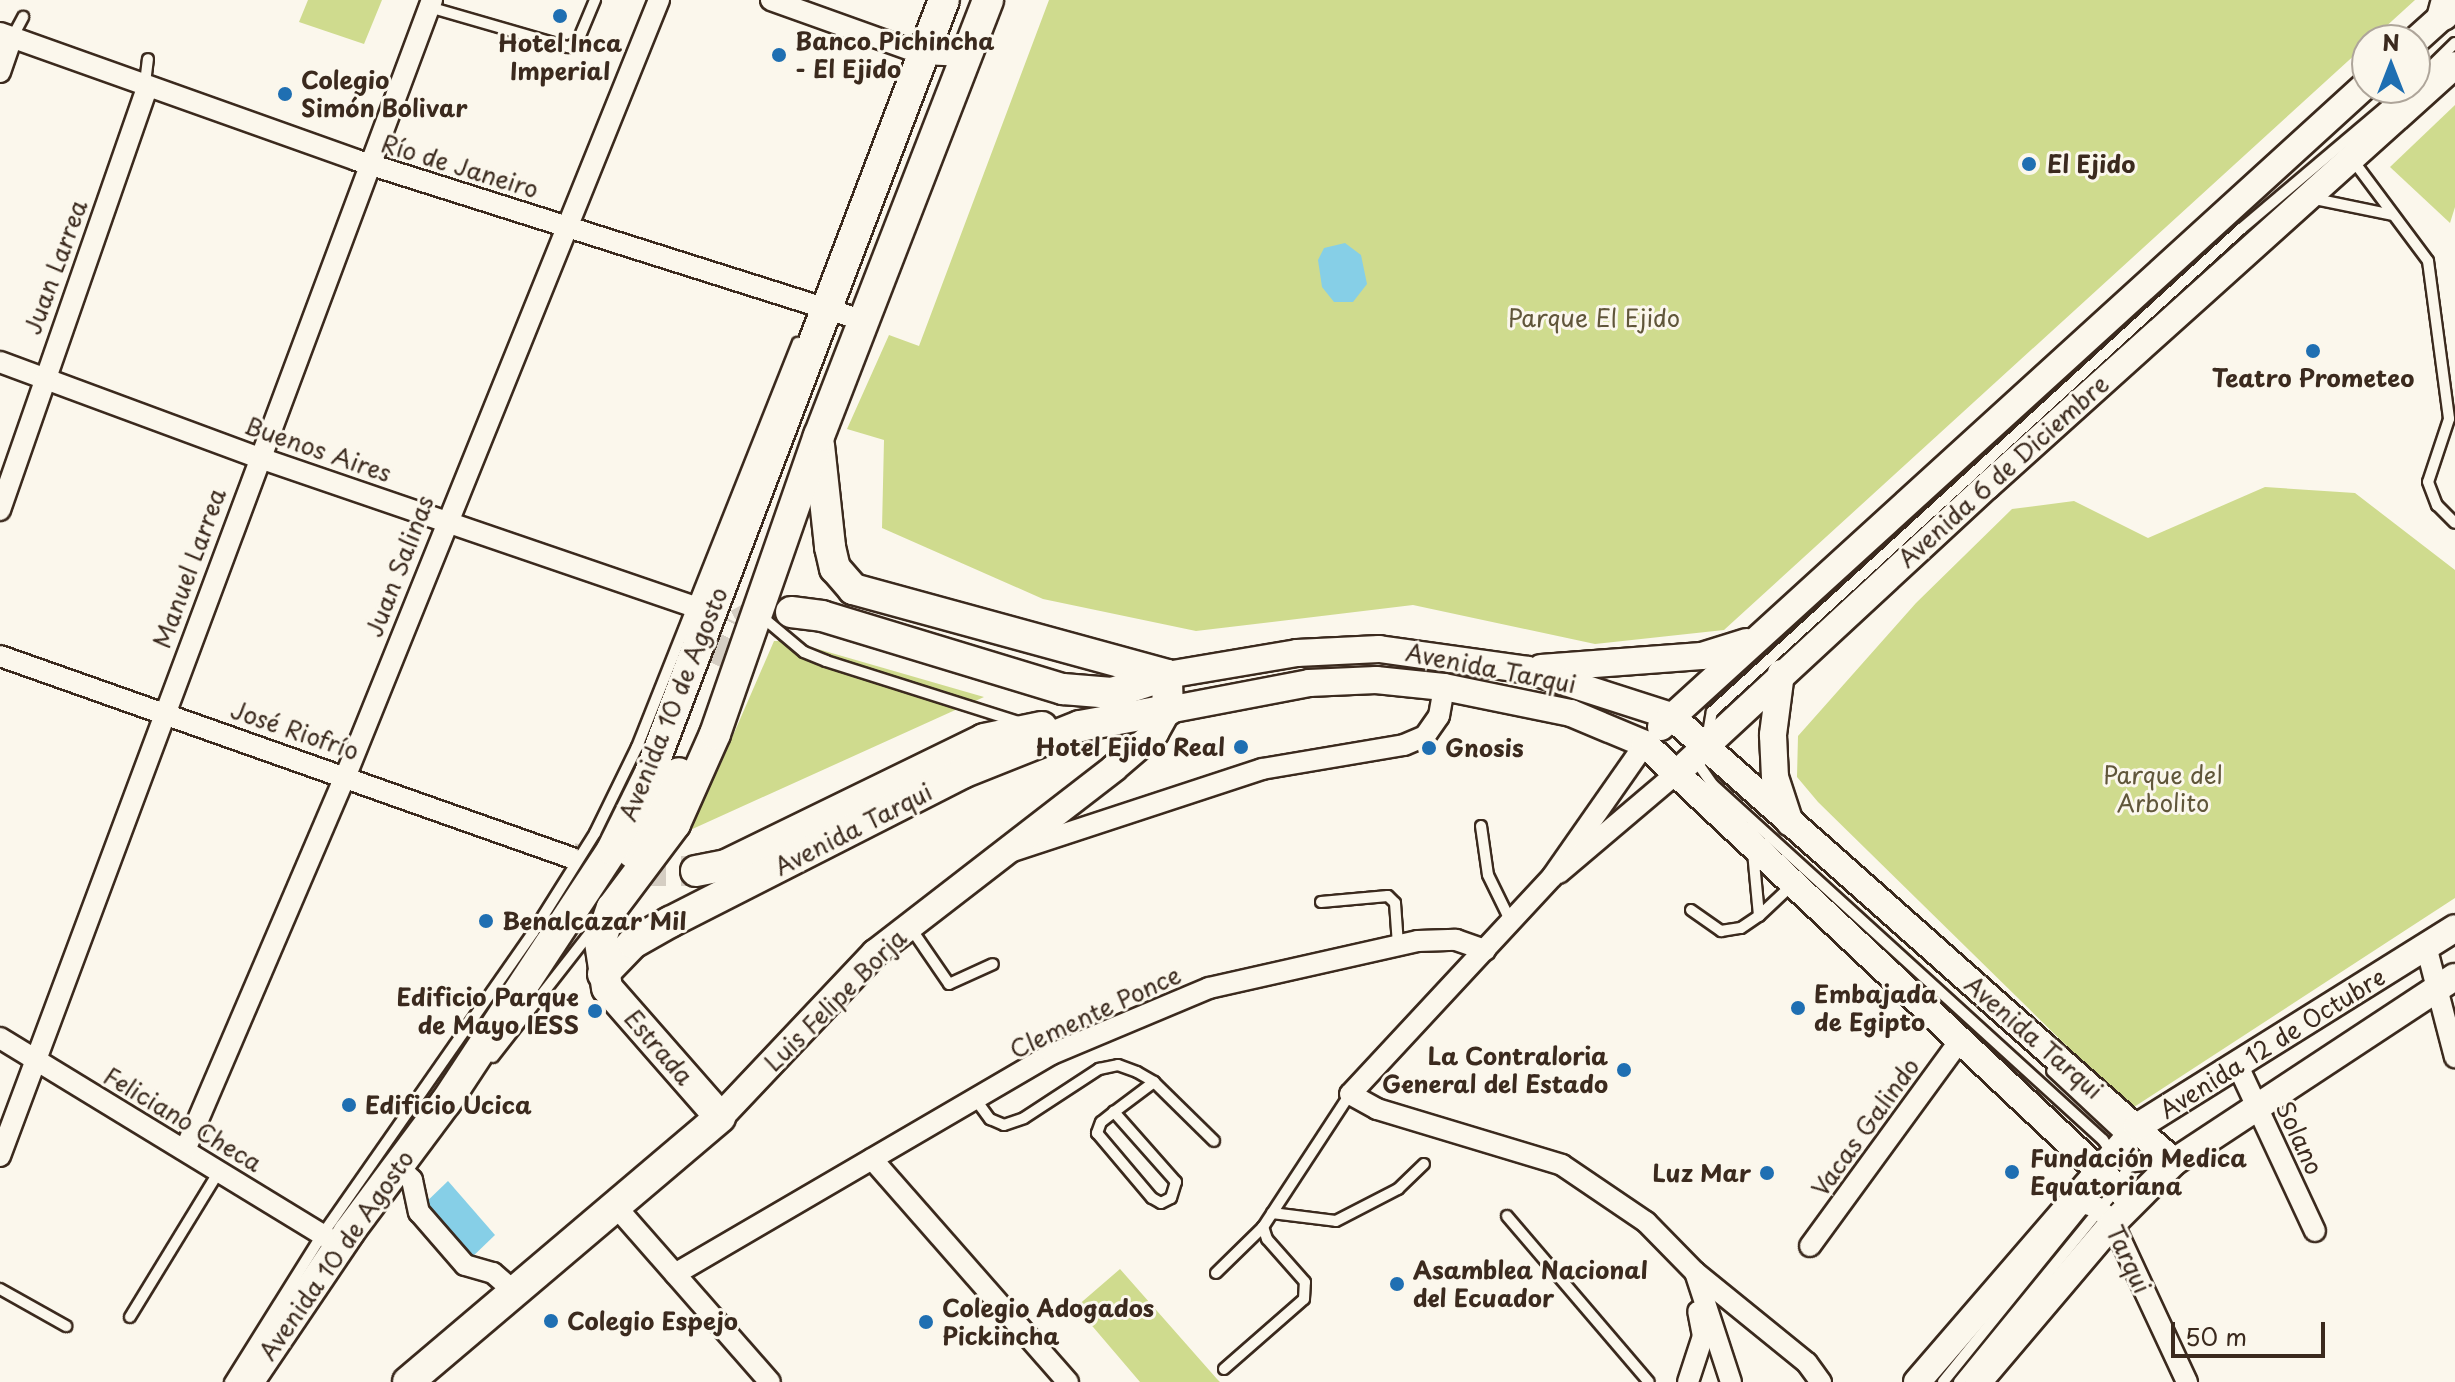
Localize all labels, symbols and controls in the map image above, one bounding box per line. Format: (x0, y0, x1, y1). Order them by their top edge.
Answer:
marker: Hotel Inca Imperial (551, 7, 569, 25)
north arrow (2351, 24, 2431, 104)
text: N (2382, 25, 2400, 58)
place label: Banco Pichincha - El Ejido (795, 27, 995, 83)
place label: Hotel Inca Imperial (498, 29, 622, 85)
marker: Banco Pichincha - El Ejido (770, 46, 788, 64)
place label: Colegio Simón Bolivar (301, 66, 468, 122)
marker: Colegio Simón Bolivar (276, 85, 294, 103)
street label: Río de Janeiro (377, 128, 543, 204)
place label: El Ejido (2047, 150, 2137, 178)
marker: El Ejido (2018, 153, 2040, 175)
street label: Juan Larrea (18, 196, 92, 338)
park label: Parque El Ejido (1507, 304, 1681, 332)
marker: Teatro Prometeo (2304, 342, 2322, 360)
place label: Teatro Prometeo (2211, 364, 2415, 392)
street label: Avenida 6 de Diciembre (1891, 368, 2115, 574)
street label: Buenos Aires (241, 411, 395, 487)
street label: Manuel Larrea (147, 484, 231, 652)
street label: Juan Salinas (359, 492, 439, 640)
street label: Avenida 10 de Agosto (613, 583, 733, 825)
street label: Avenida Tarqui (1404, 638, 1578, 698)
street label: José Riofrío (227, 694, 363, 766)
place label: Hotel Ejido Real (1032, 733, 1225, 761)
place label: Gnosis (1445, 734, 1524, 762)
marker: Hotel Ejido Real (1232, 738, 1250, 756)
marker: Gnosis (1420, 739, 1438, 757)
park label: Parque del Arbolito (2103, 761, 2223, 817)
street label: Avenida Tarqui (770, 777, 936, 881)
place label: Benalcazar Mil (502, 907, 687, 935)
marker: Benalcazar Mil (477, 912, 495, 930)
street label: Luis Felipe Borja (758, 923, 912, 1077)
street label: Clemente Ponce (1005, 960, 1185, 1064)
street label: Avenida 12 de Octubre (2153, 961, 2391, 1125)
street label: Avenida Tarqui (1960, 970, 2108, 1104)
place label: Embajada de Egipto (1814, 980, 1938, 1036)
place label: Edificio Parque de Mayo IESS (396, 983, 579, 1039)
marker: Embajada de Egipto (1789, 999, 1807, 1017)
marker: Edificio Parque de Mayo IESS (586, 1002, 604, 1020)
street label: Estrada (619, 1004, 699, 1090)
place label: La Contraloria General del Estado (1381, 1042, 1608, 1098)
street label: Vacas Galindo (1806, 1053, 1924, 1201)
street label: Feliciano Checa (98, 1060, 268, 1178)
marker: La Contraloria General del Estado (1615, 1061, 1633, 1079)
place label: Edificio Ucica (365, 1091, 532, 1119)
marker: Edificio Ucica (340, 1096, 358, 1114)
street label: Solano (2271, 1097, 2329, 1179)
street label: Avenida 10 de Agosto (252, 1144, 420, 1366)
place label: Fundación Medica Equatoriana (2030, 1144, 2248, 1200)
place label: Luz Mar (1650, 1159, 1751, 1187)
marker: Fundación Medica Equatoriana (2001, 1161, 2023, 1183)
marker: Luz Mar (1758, 1164, 1776, 1182)
street label: Tarqui (2101, 1220, 2157, 1298)
place label: Asamblea Nacional del Ecuador (1413, 1256, 1649, 1312)
marker: Asamblea Nacional del Ecuador (1388, 1275, 1406, 1293)
place label: Colegio Adogados Pickincha (942, 1294, 1157, 1350)
scale bar (2175, 1306, 2329, 1356)
place label: Colegio Espejo (567, 1307, 739, 1335)
marker: Colegio Espejo (542, 1312, 560, 1330)
marker: Colegio Adogados Pickincha (917, 1313, 935, 1331)
text: 50 m (2185, 1318, 2247, 1354)

